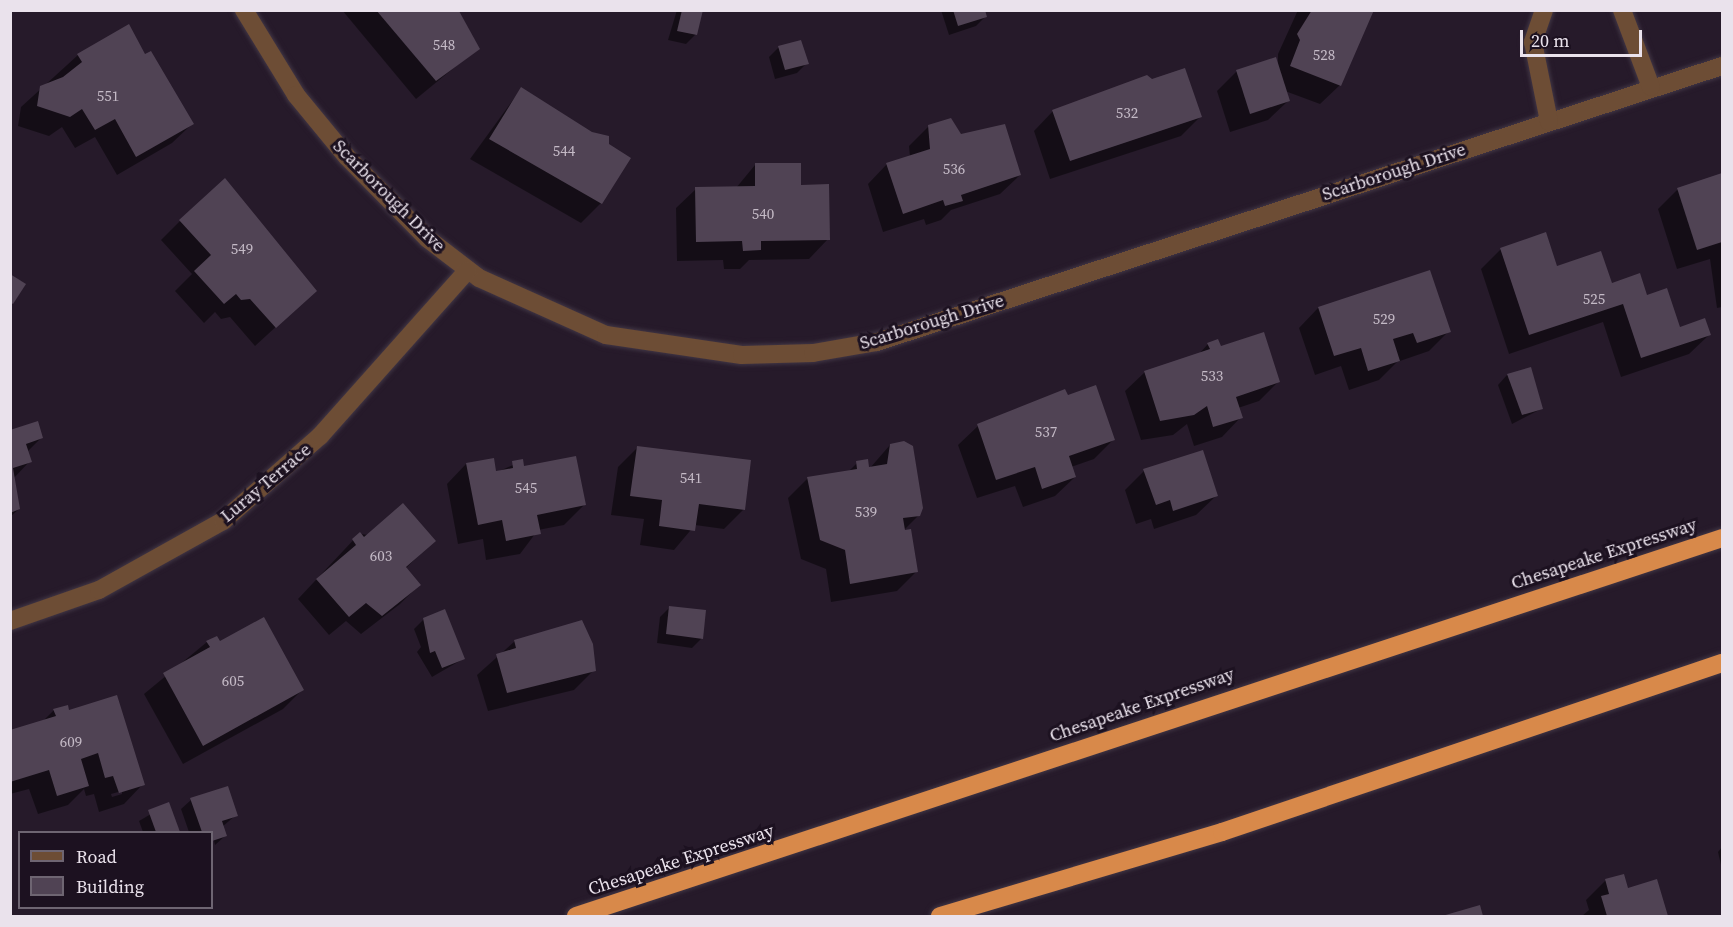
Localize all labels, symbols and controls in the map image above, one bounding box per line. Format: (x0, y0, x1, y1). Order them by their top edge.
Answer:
scale bar (1523, 18, 1644, 56)
text: 20 m (1531, 28, 1569, 53)
house number: 548 (433, 36, 455, 54)
house number: 528 (1313, 46, 1335, 64)
house number: 551 (97, 87, 119, 105)
house number: 532 (1116, 104, 1138, 122)
street label: Scarborough Drive (328, 135, 450, 257)
street label: Scarborough Drive (1319, 139, 1469, 205)
house number: 544 (553, 142, 575, 160)
house number: 536 (943, 160, 965, 178)
house number: 540 (752, 205, 774, 223)
house number: 549 (231, 240, 253, 258)
street label: Scarborough Drive (857, 290, 1007, 354)
house number: 525 (1583, 290, 1605, 308)
house number: 529 (1373, 310, 1395, 328)
house number: 533 (1201, 367, 1223, 385)
house number: 537 (1035, 423, 1057, 441)
street label: Luray Terrace (216, 439, 316, 527)
house number: 541 (680, 469, 702, 487)
house number: 545 (515, 479, 537, 497)
house number: 539 (855, 503, 877, 521)
street label: Chesapeake Expressway (1508, 514, 1700, 594)
house number: 603 (370, 547, 392, 565)
street label: Chesapeake Expressway (1047, 663, 1237, 747)
house number: 605 (222, 672, 244, 690)
house number: 609 (60, 733, 82, 751)
street label: Chesapeake Expressway (585, 820, 777, 900)
legend (18, 831, 213, 909)
text: Road (76, 844, 117, 869)
text: Building (76, 874, 144, 899)

